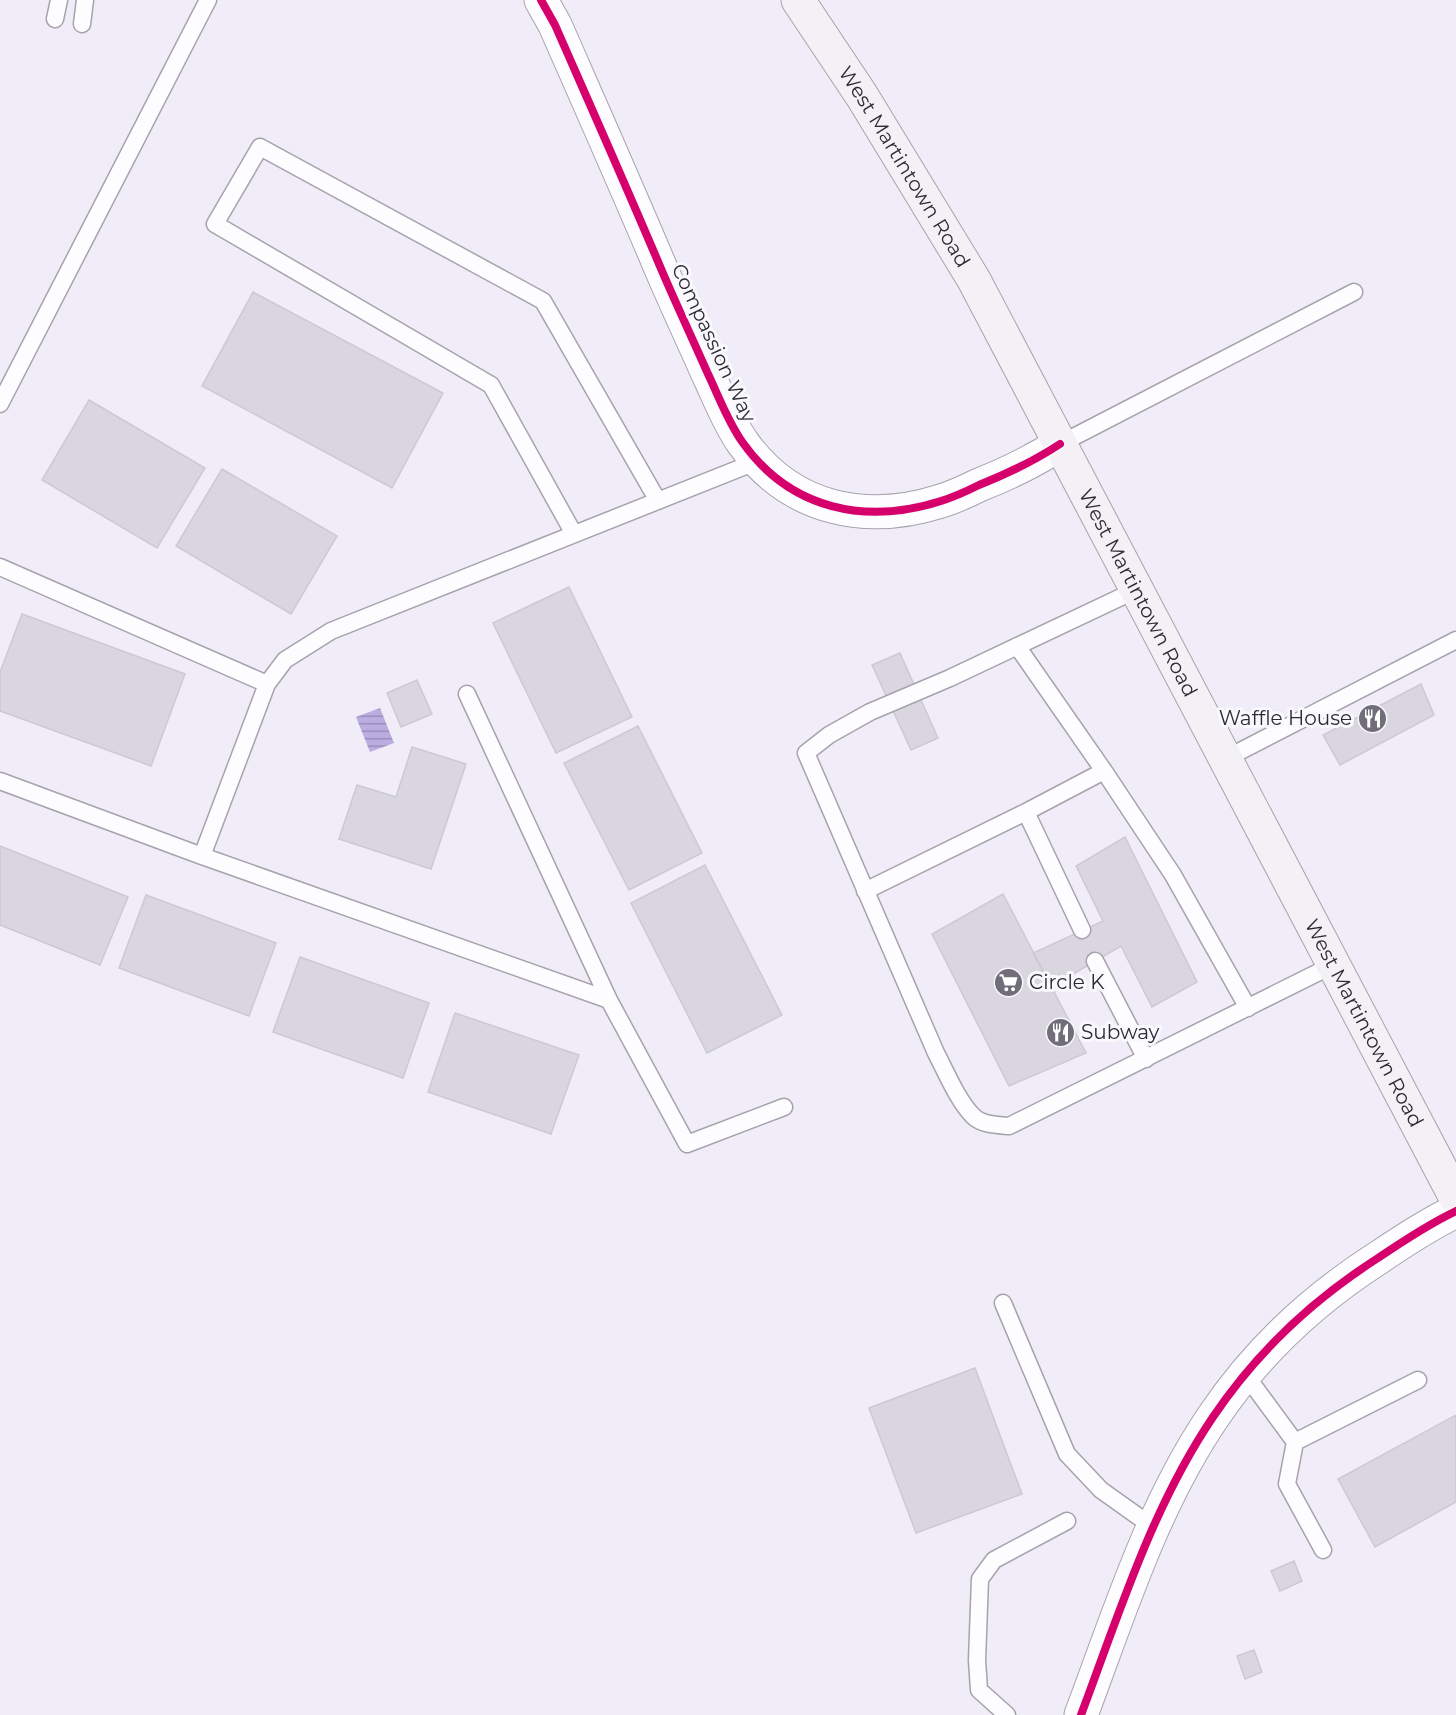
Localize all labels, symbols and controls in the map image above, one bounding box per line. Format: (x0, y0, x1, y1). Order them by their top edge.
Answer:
street label: West Martintown Road (834, 62, 975, 272)
street label: Compassion Way (667, 260, 761, 426)
street label: West Martintown Road (1074, 485, 1203, 701)
restaurant icon: Waffle House (1357, 702, 1389, 734)
place label: Waffle House (1219, 706, 1352, 730)
street label: West Martintown Road (1300, 915, 1429, 1131)
supermarket icon: Circle K (992, 966, 1024, 998)
place label: Circle K (1029, 970, 1105, 994)
restaurant icon: Subway (1044, 1016, 1076, 1048)
place label: Subway (1081, 1020, 1160, 1044)

